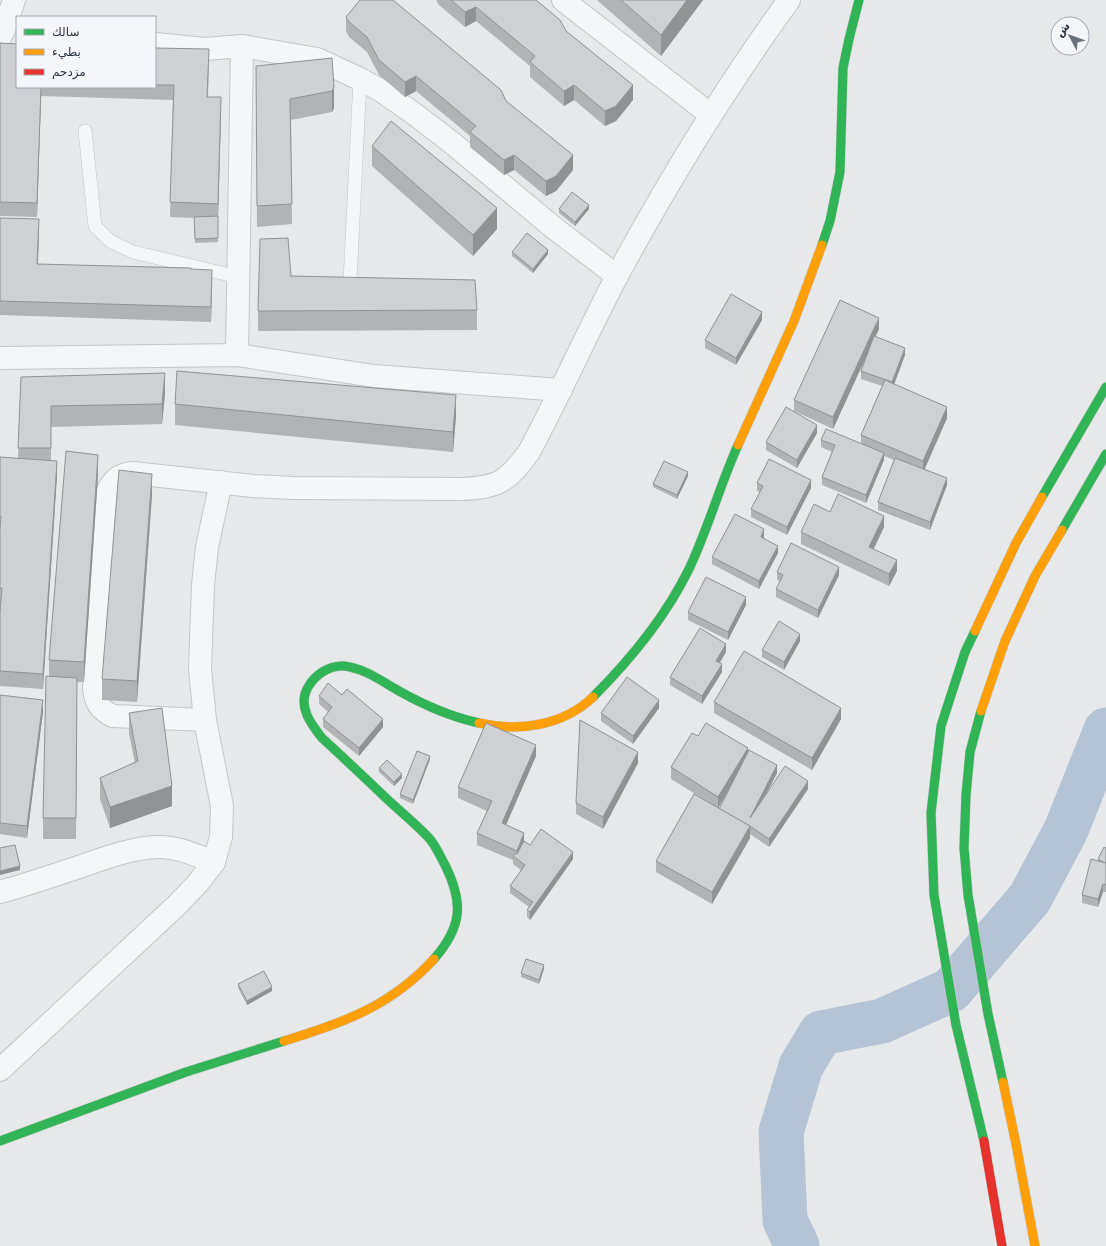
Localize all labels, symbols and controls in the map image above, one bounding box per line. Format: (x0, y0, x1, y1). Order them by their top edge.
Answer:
legend (16, 16, 156, 88)
north arrow (1050, 16, 1090, 56)
text: ش (1053, 20, 1073, 40)
text: سالك (52, 25, 79, 39)
text: بطيء (52, 45, 81, 59)
text: مزدحم (52, 65, 86, 80)

